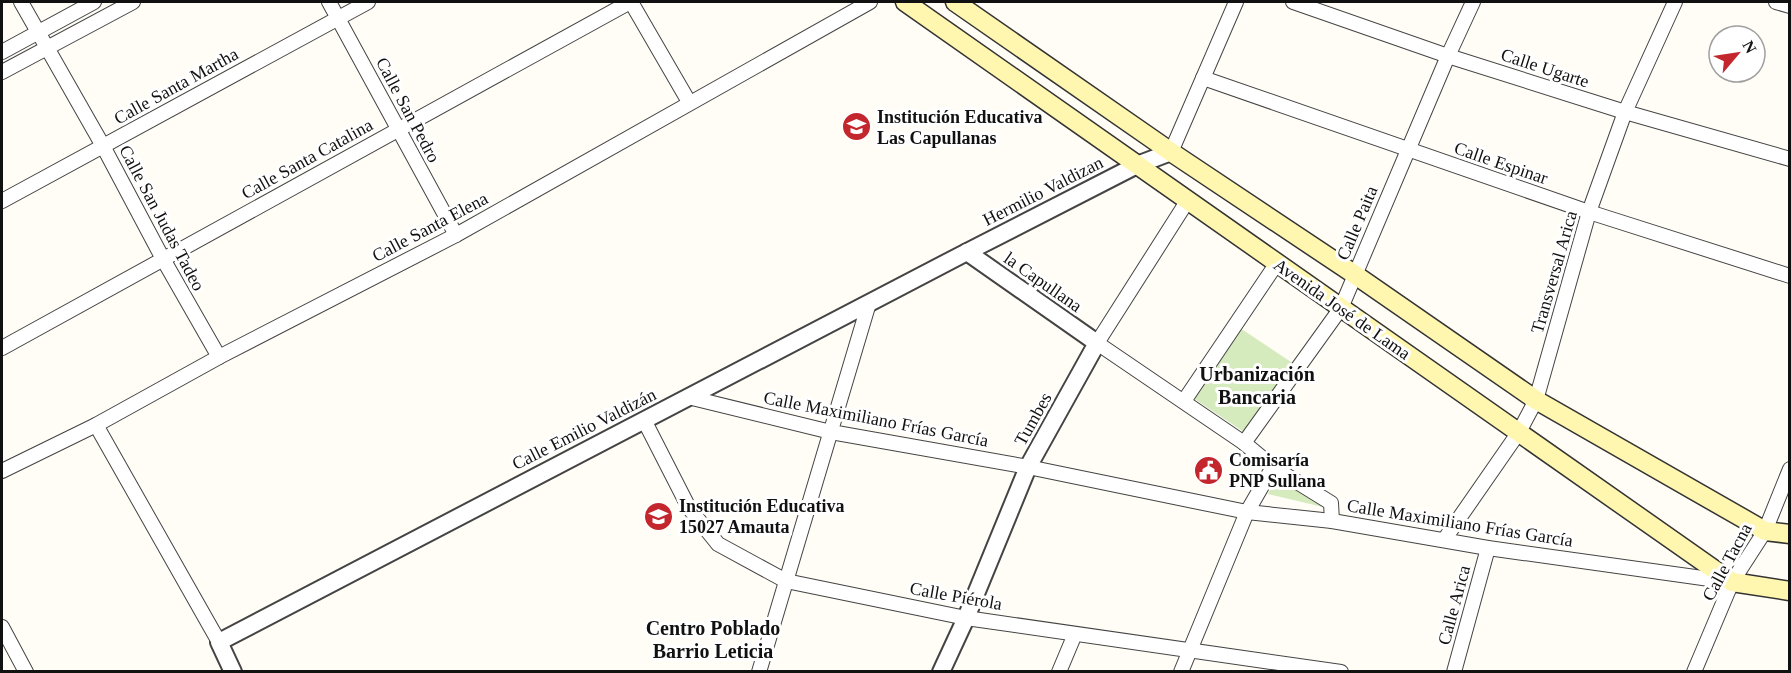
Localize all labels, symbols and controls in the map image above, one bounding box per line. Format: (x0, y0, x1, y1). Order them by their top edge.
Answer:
north arrow (1707, 24, 1767, 84)
text: N (1739, 38, 1760, 57)
street label: Calle Santa Martha (110, 44, 242, 128)
street label: Calle Ugarte (1498, 44, 1592, 92)
street label: Calle San Pedro (372, 54, 444, 166)
place label: Institución Educativa Las Capullanas (877, 107, 1043, 148)
school or university icon: Institución Educativa Las Capullanas (840, 111, 872, 143)
street label: Calle Santa Catalina (238, 115, 376, 203)
street label: Calle Espinar (1452, 138, 1550, 188)
street label: Calle San Judas Tadeo (115, 142, 209, 294)
street label: Hermilio Valdizan (980, 152, 1106, 230)
street label: Calle Paita (1332, 183, 1382, 263)
street label: Calle Santa Elena (369, 188, 491, 266)
street label: Transversal Arica (1527, 208, 1581, 336)
street label: la Capullana (1000, 248, 1086, 316)
street label: Avenida José de Lama (1270, 254, 1414, 364)
district label: Urbanización Bancaria (1199, 363, 1315, 408)
street label: Calle Emilio Valdizán (509, 384, 659, 474)
street label: Calle Maximiliano Frías García (762, 387, 990, 451)
street label: Tumbes (1010, 389, 1056, 449)
place label: Comisaría PNP Sullana (1229, 450, 1326, 491)
public building icon: Comisaría PNP Sullana (1192, 454, 1224, 486)
street label: Calle Maximiliano Frías García (1346, 495, 1574, 551)
place label: Institución Educativa 15027 Amauta (679, 496, 845, 537)
school or university icon: Institución Educativa 15027 Amauta (642, 500, 674, 532)
street label: Calle Tacna (1698, 520, 1756, 604)
street label: Calle Arica (1434, 563, 1474, 647)
street label: Calle Piérola (908, 578, 1004, 614)
district label: Centro Poblado Barrio Leticia (646, 617, 780, 662)

